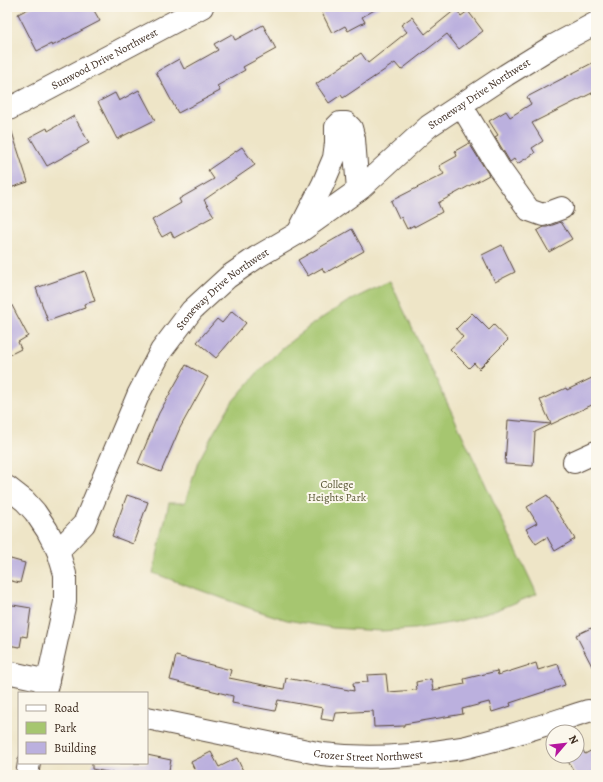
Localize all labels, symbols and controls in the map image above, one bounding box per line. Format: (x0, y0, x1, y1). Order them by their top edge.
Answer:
street label: Sunwood Drive Northwest (48, 24, 160, 93)
street label: Stoneway Drive Northwest (425, 54, 533, 132)
street label: Stoneway Drive Northwest (172, 244, 272, 333)
park label: College Heights Park (308, 477, 367, 505)
legend (18, 692, 148, 764)
text: Road (54, 700, 80, 716)
text: Park (54, 720, 77, 736)
north arrow (545, 724, 585, 764)
text: N (565, 732, 582, 747)
text: Building (54, 740, 96, 756)
street label: Crozer Street Northwest (312, 745, 424, 764)

